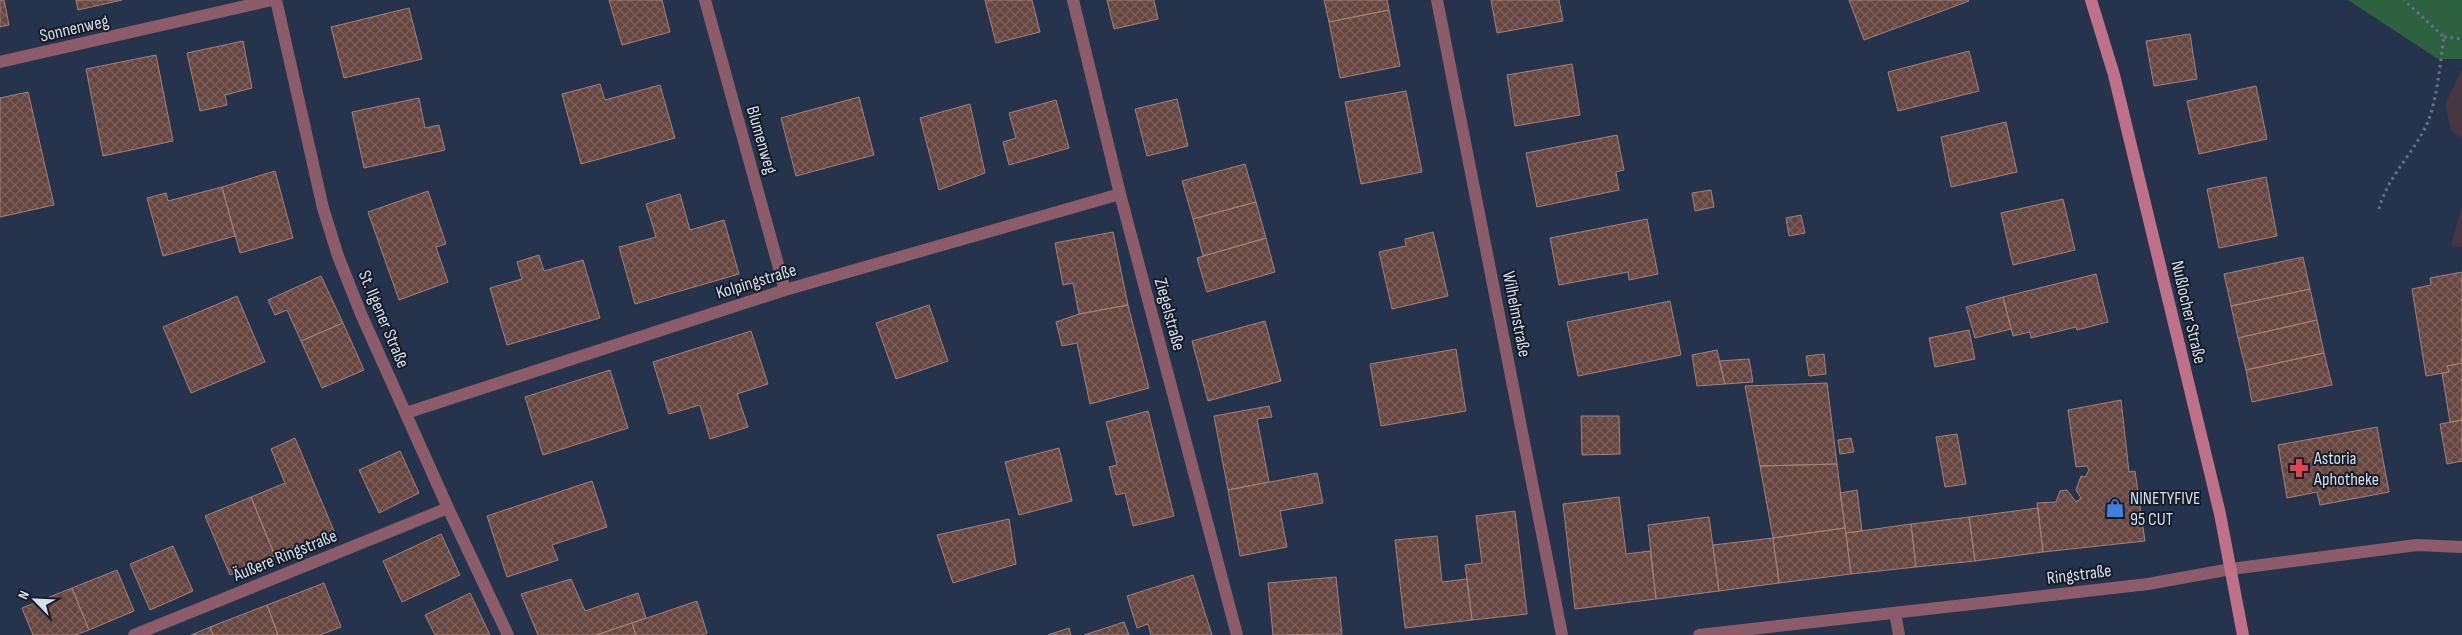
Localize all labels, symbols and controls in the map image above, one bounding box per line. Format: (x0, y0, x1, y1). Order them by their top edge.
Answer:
street label: Sonnenweg (38, 10, 111, 47)
street label: Blumenweg (742, 104, 781, 177)
street label: Kolpingstraße (713, 259, 799, 304)
street label: Nußlocher Straße (2166, 259, 2211, 366)
street label: St. Ilgener Straße (354, 267, 413, 371)
street label: Wilhelmstraße (1498, 269, 1535, 359)
street label: Ziegelstraße (1150, 276, 1189, 353)
place label: Astoria Aphotheke (2313, 448, 2379, 490)
pharmacy icon: Astoria Aphotheke (2288, 457, 2310, 479)
place label: NINETYFIVE 95 CUT (2130, 488, 2200, 530)
shop icon: NINETYFIVE 95 CUT (2104, 497, 2126, 519)
street label: Äußere Ringstraße (229, 525, 340, 586)
street label: Ringstraße (2045, 560, 2113, 589)
north arrow (10, 575, 60, 625)
text: N (14, 588, 33, 602)

